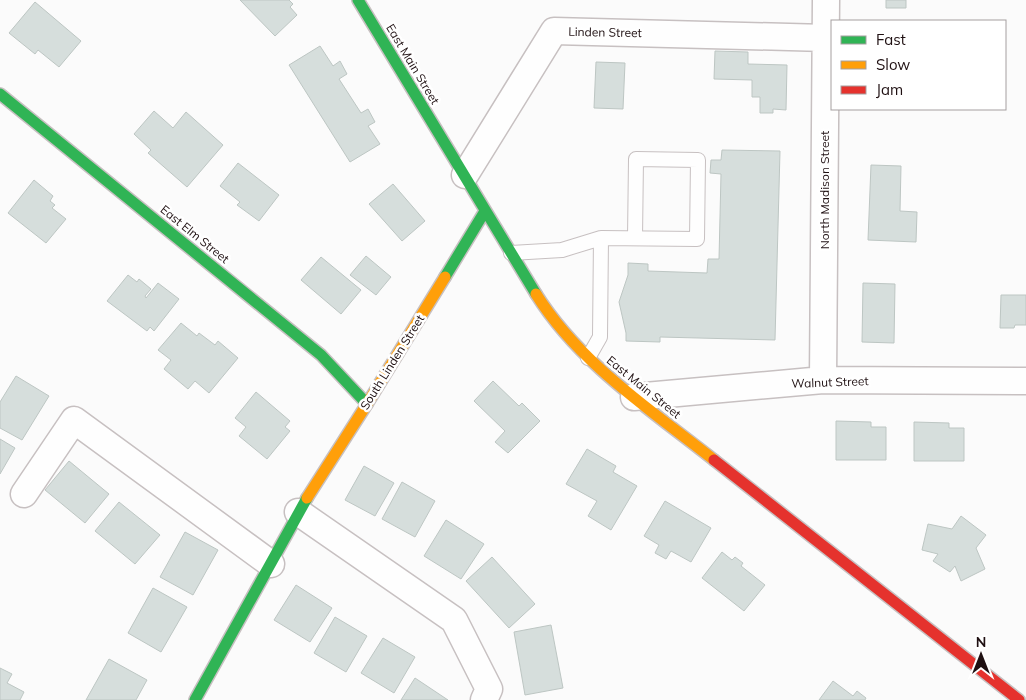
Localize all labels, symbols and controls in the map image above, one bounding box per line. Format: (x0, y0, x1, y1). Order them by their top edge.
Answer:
legend (831, 20, 1006, 110)
street label: East Main Street (383, 21, 443, 107)
street label: Linden Street (568, 24, 642, 40)
text: Fast (876, 30, 906, 49)
text: Slow (876, 55, 910, 74)
text: Jam (876, 80, 903, 99)
street label: North Madison Street (817, 131, 832, 249)
street label: East Elm Street (158, 202, 232, 266)
street label: South Linden Street (357, 312, 427, 412)
street label: East Main Street (604, 353, 684, 421)
street label: Walnut Street (791, 373, 869, 391)
north arrow (956, 630, 1006, 680)
text: N (976, 633, 986, 651)

